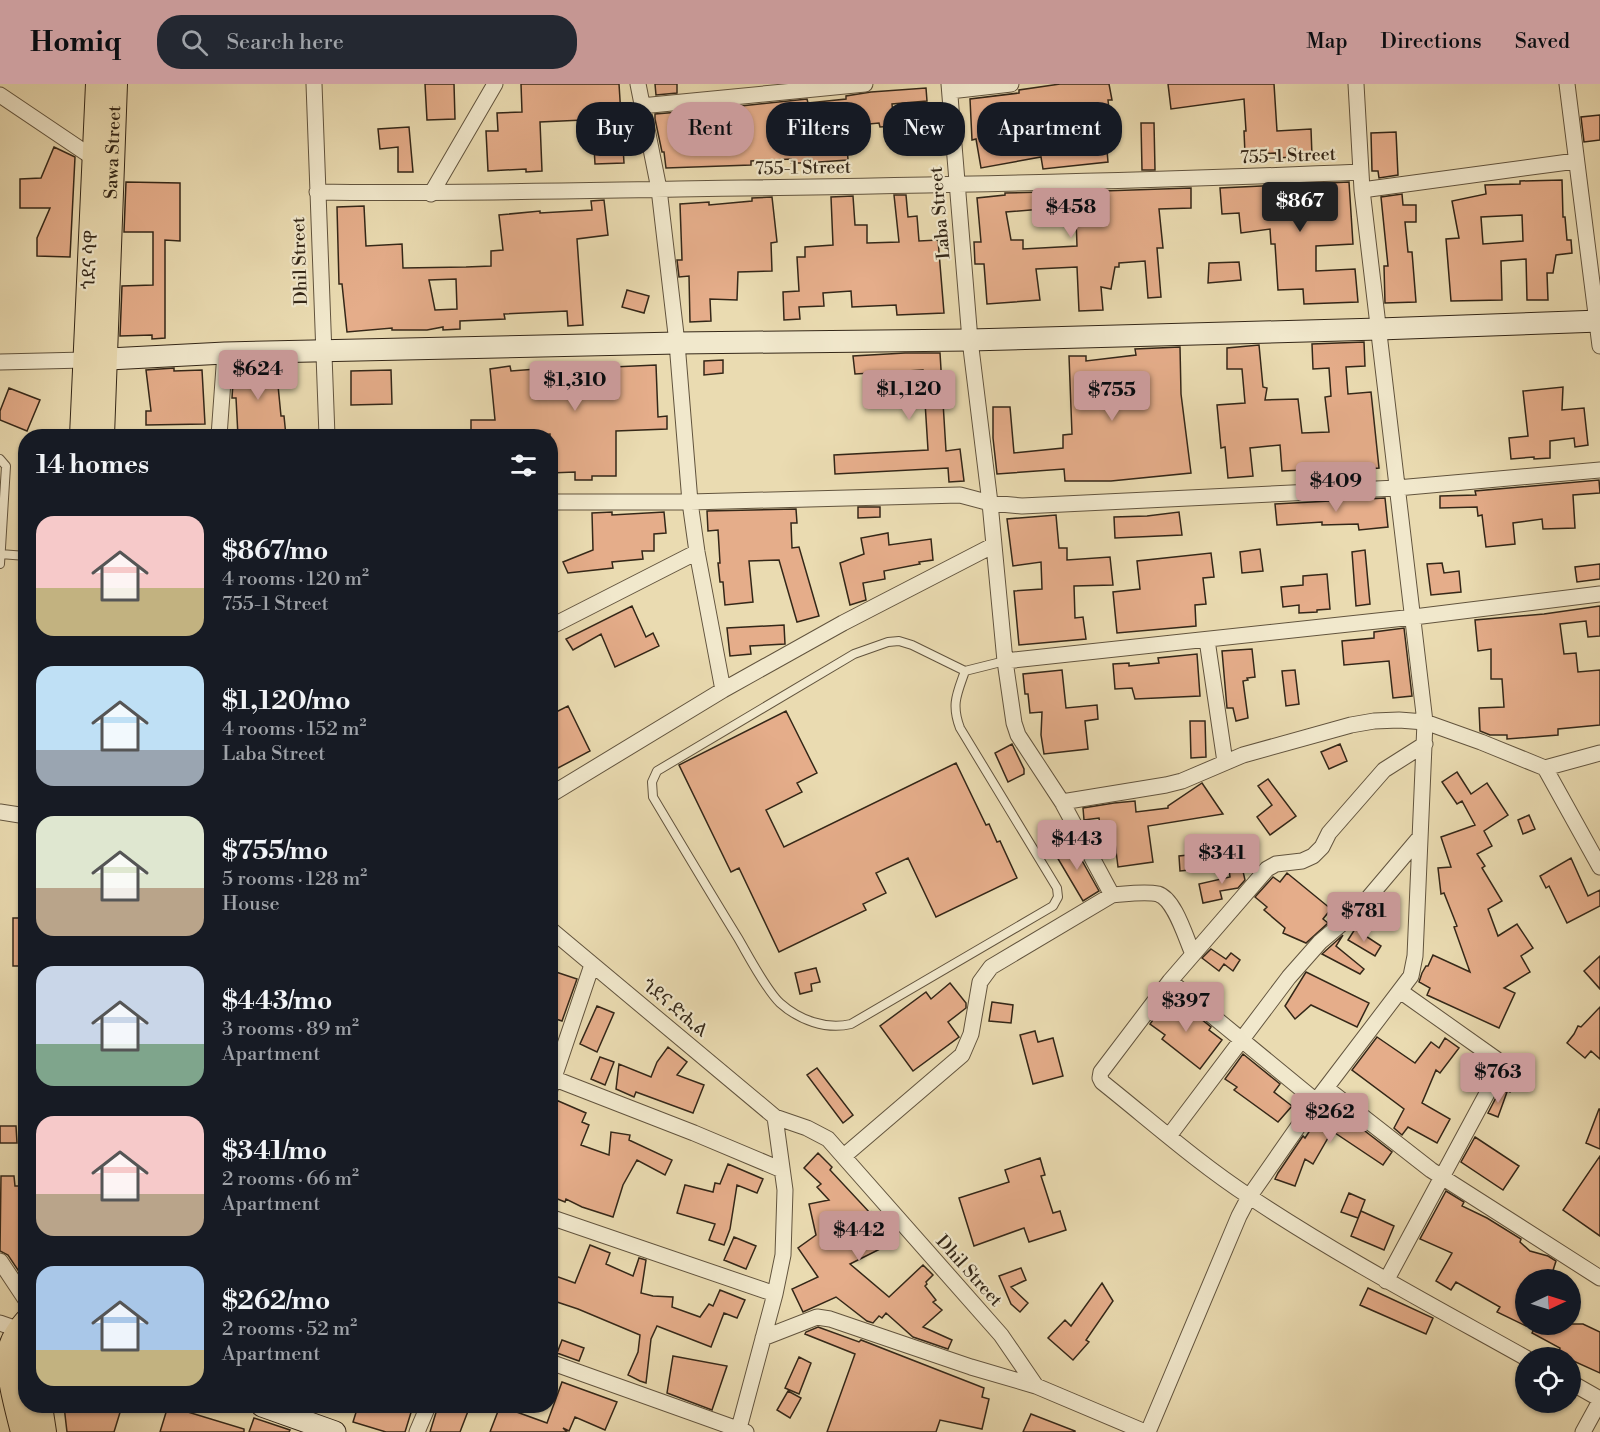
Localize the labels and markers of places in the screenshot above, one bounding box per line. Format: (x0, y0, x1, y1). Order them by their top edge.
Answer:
pin: $867 (1264, 182, 1336, 233)
pin: $458 (1035, 188, 1107, 239)
pin: $624 (222, 350, 294, 401)
pin: $1,310 (526, 361, 624, 412)
pin: $1,120 (860, 370, 958, 421)
pin: $755 (1076, 371, 1148, 422)
pin: $409 (1300, 462, 1372, 513)
pin: $443 (1041, 820, 1113, 871)
pin: $341 (1186, 834, 1258, 885)
pin: $781 (1328, 892, 1400, 943)
pin: $397 (1150, 982, 1222, 1033)
pin: $763 (1462, 1053, 1534, 1104)
pin: $262 (1294, 1093, 1366, 1144)
pin: $442 (823, 1211, 895, 1262)

